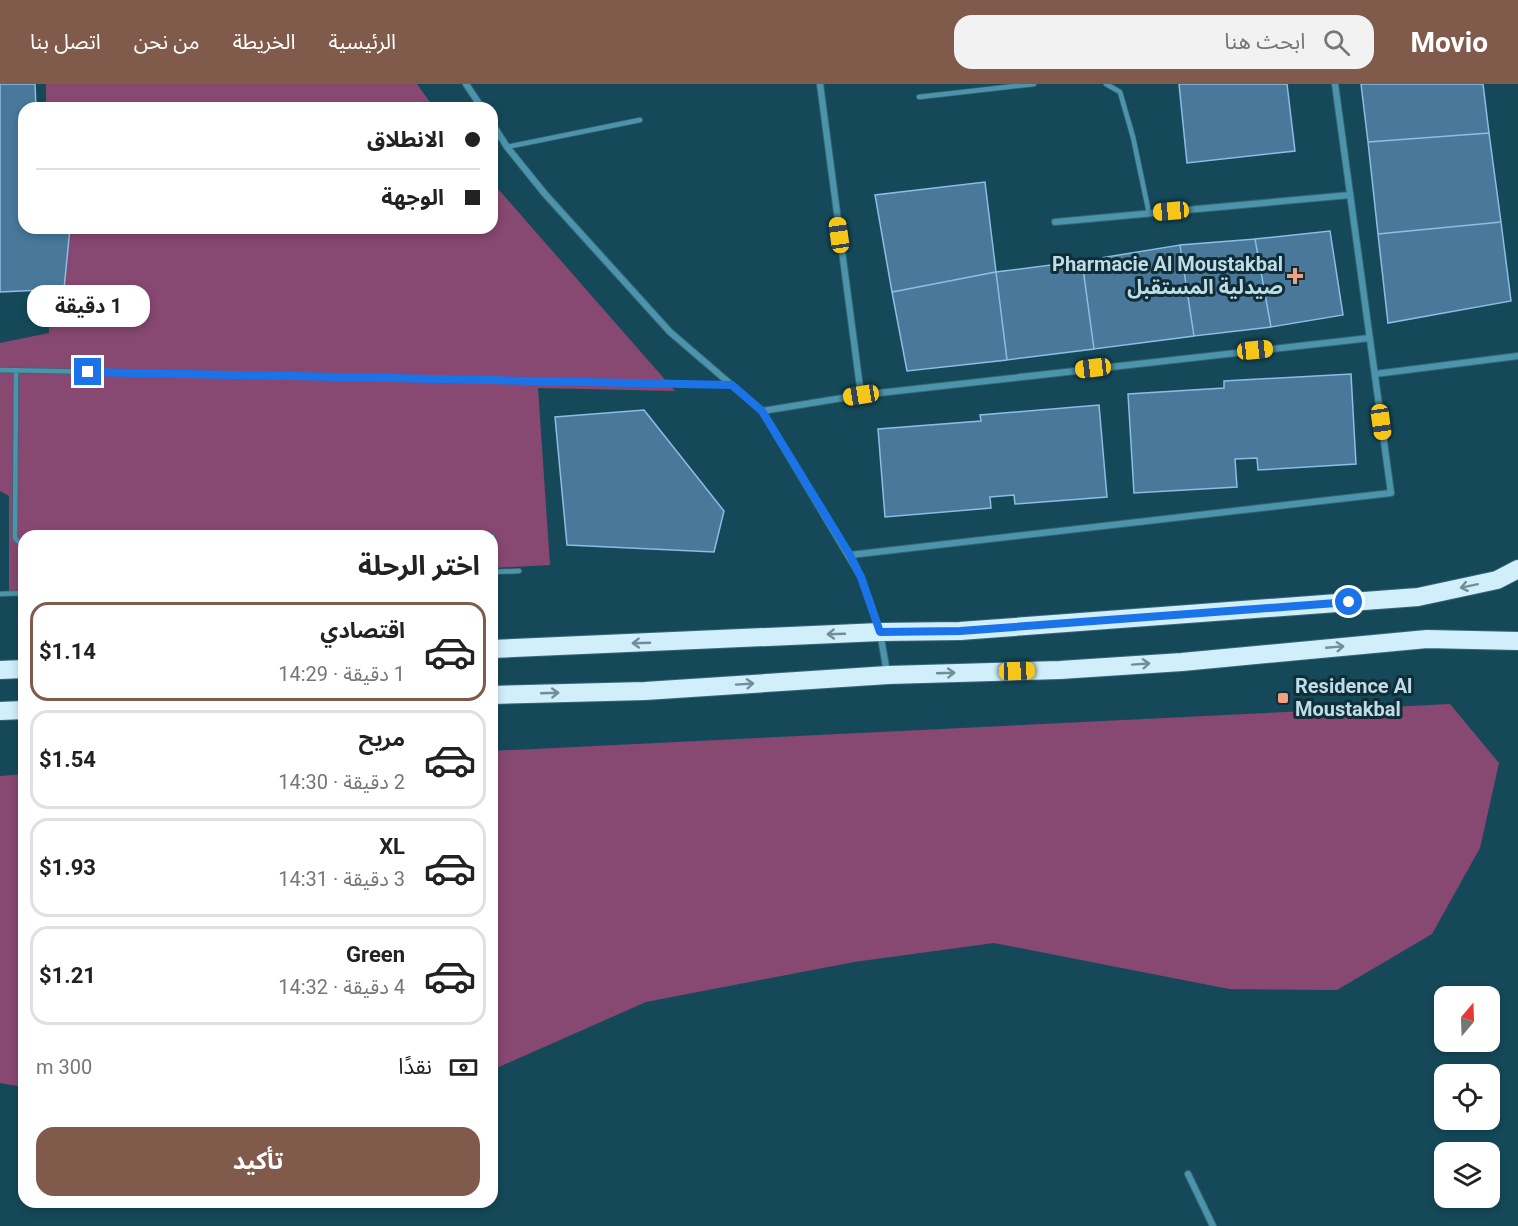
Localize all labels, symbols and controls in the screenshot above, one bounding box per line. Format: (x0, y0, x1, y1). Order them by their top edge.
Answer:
search box (954, 15, 1374, 69)
icon: search (1320, 26, 1353, 59)
text: Movio (1410, 26, 1488, 59)
text: ابحث هنا (1224, 29, 1305, 54)
text: اتصل بنا (30, 30, 101, 54)
text: من نحن (134, 30, 200, 54)
text: الخريطة (233, 30, 296, 54)
text: الرئيسية (329, 30, 396, 54)
text: الانطلاق (367, 127, 444, 152)
text: الوجهة (381, 185, 444, 210)
car (1152, 200, 1190, 222)
car (828, 216, 850, 254)
place label: Pharmacie Al Moustakbal صيدلية المستقبل (1052, 252, 1283, 299)
marker: Pharmacie Al Moustakbal صيدلية المستقبل (1288, 269, 1302, 283)
callout: 1 دقيقة (26, 285, 150, 327)
text: 1 دقيقة (55, 294, 122, 318)
car (1236, 339, 1274, 361)
car (1074, 357, 1112, 379)
route end (74, 358, 101, 385)
car (842, 383, 880, 407)
car (1370, 403, 1392, 441)
text: اختر الرحلة (358, 550, 480, 582)
one-way arrow (1460, 581, 1479, 592)
route start (1335, 588, 1362, 615)
text: اقتصادي (320, 618, 405, 643)
icon: car (423, 625, 477, 679)
one-way arrow (826, 629, 846, 640)
one-way arrow (631, 637, 651, 648)
text: $1.14 (39, 639, 96, 664)
one-way arrow (1325, 642, 1345, 653)
one-way arrow (1130, 659, 1150, 670)
car (999, 661, 1035, 681)
text: 1 دقيقة · 14:29 (278, 662, 405, 686)
one-way arrow (936, 668, 956, 679)
place label: Residence Al Moustakbal (1295, 674, 1412, 721)
one-way arrow (735, 679, 755, 690)
one-way arrow (540, 688, 560, 699)
marker: Residence Al Moustakbal (1276, 691, 1290, 705)
text: مريح (359, 726, 405, 751)
icon: car (423, 733, 477, 787)
text: $1.54 (39, 747, 96, 772)
text: 2 دقيقة · 14:30 (278, 770, 405, 794)
text: XL (379, 834, 405, 859)
icon: car (423, 841, 477, 895)
text: $1.93 (39, 855, 96, 880)
text: 3 دقيقة · 14:31 (278, 867, 405, 891)
text: Green (346, 942, 405, 967)
icon: car (423, 949, 477, 1003)
text: $1.21 (39, 963, 96, 988)
text: 4 دقيقة · 14:32 (278, 975, 405, 999)
north arrow (1434, 986, 1500, 1052)
map controls (1434, 986, 1500, 1208)
icon: cash (447, 1051, 480, 1084)
text: نقدًا (398, 1054, 432, 1079)
text: 300 m (36, 1055, 92, 1079)
button: locate (1434, 1064, 1500, 1130)
button: تأكيد (36, 1127, 480, 1196)
button: layers (1434, 1142, 1500, 1208)

